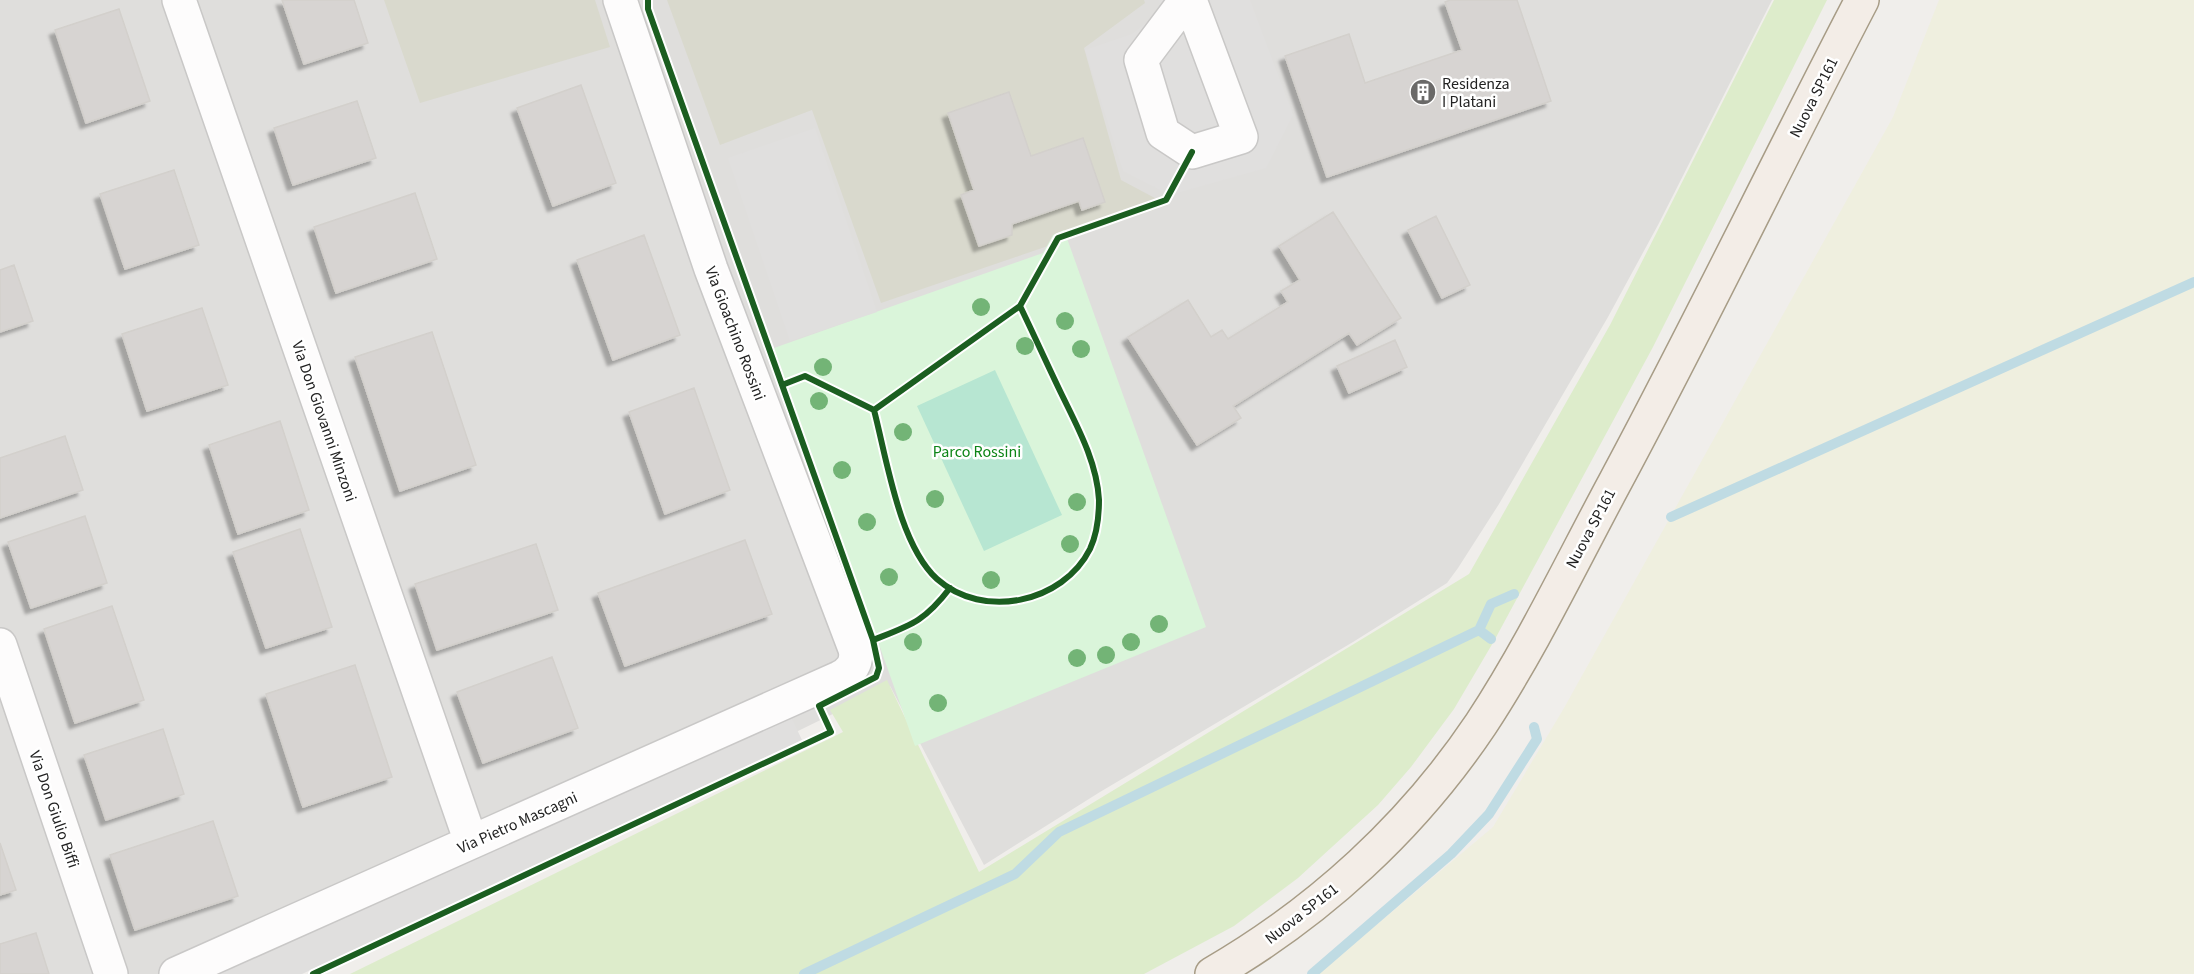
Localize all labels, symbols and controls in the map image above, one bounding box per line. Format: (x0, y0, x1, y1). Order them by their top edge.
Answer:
street label: Nuova SP161 (1784, 53, 1844, 141)
place label: Residenza I Platani (1442, 73, 1510, 113)
building icon: Residenza I Platani (1408, 77, 1438, 107)
street label: Via Gioachino Rossini (699, 263, 771, 404)
street label: Via Don Giovanni Minzoni (286, 338, 362, 505)
park label: Parco Rossini (933, 441, 1021, 463)
street label: Nuova SP161 (1561, 485, 1621, 572)
street label: Via Don Giulio Biffi (24, 748, 84, 871)
street label: Via Pietro Mascagni (454, 787, 581, 859)
street label: Nuova SP161 (1260, 878, 1343, 949)

